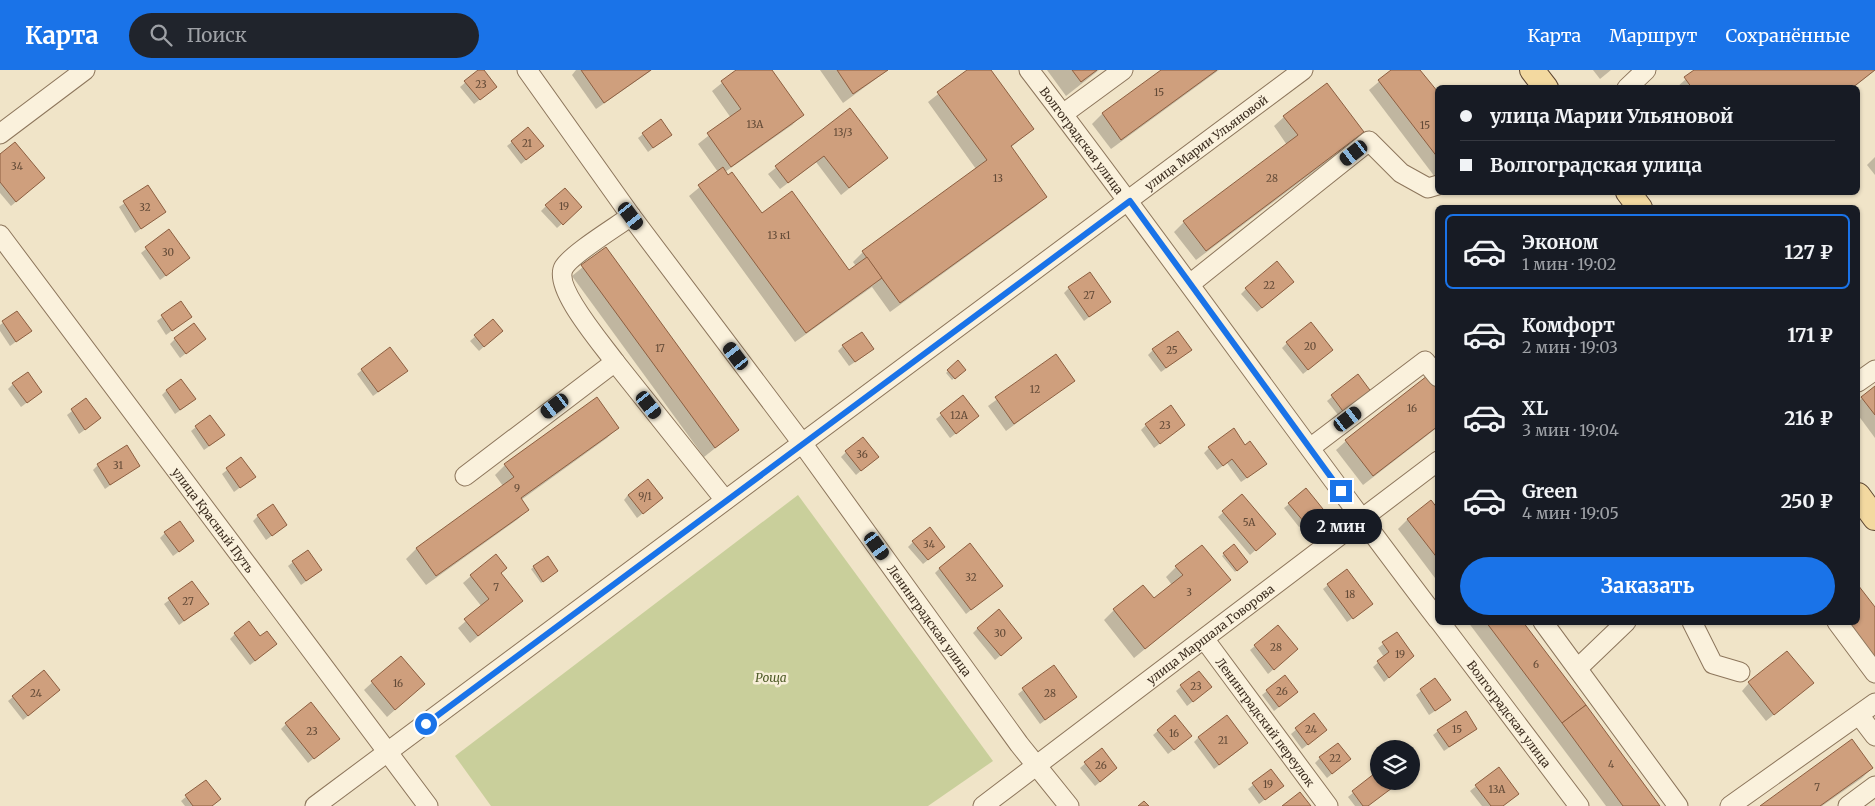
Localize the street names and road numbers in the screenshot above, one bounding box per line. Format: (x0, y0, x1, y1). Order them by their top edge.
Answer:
street label: Волгоградская улица (1037, 84, 1128, 197)
street label: улица Марии Ульяновой (1141, 92, 1271, 193)
street label: улица Красный Путь (169, 464, 258, 576)
street label: Ленинградская улица (885, 562, 975, 679)
street label: улица Маршала Говорова (1143, 580, 1277, 687)
street label: Ленинградский переулок (1213, 655, 1319, 790)
street label: Волгоградская улица (1464, 657, 1555, 771)

